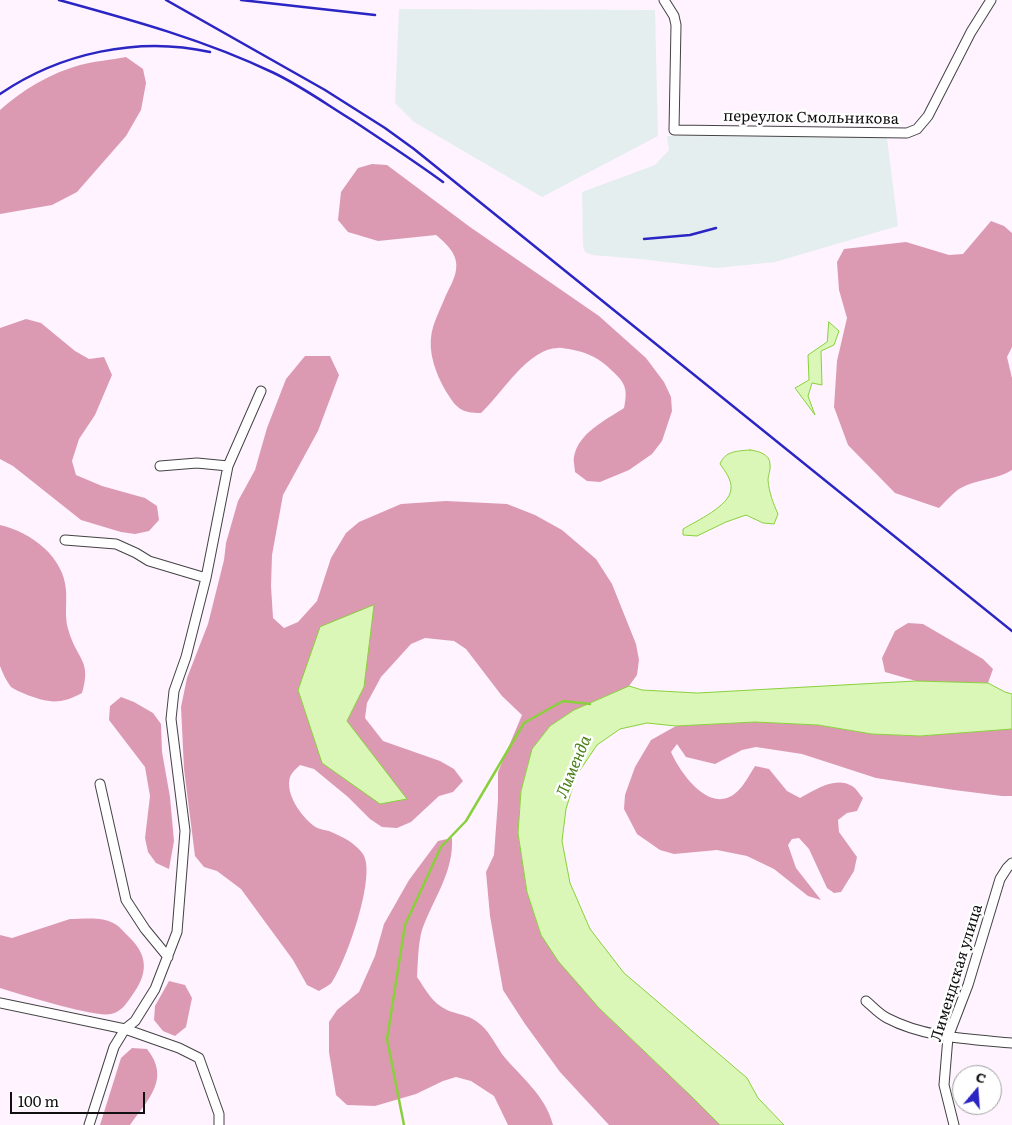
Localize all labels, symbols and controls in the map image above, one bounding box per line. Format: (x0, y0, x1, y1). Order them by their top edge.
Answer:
street label: переулок Смольникова (723, 107, 899, 129)
water label: Лименда (552, 733, 596, 801)
street label: Лимендская улица (928, 902, 986, 1044)
north arrow (952, 1065, 1002, 1115)
text: С (973, 1066, 989, 1088)
scale bar (12, 1082, 148, 1114)
text: 100 m (18, 1089, 59, 1112)

